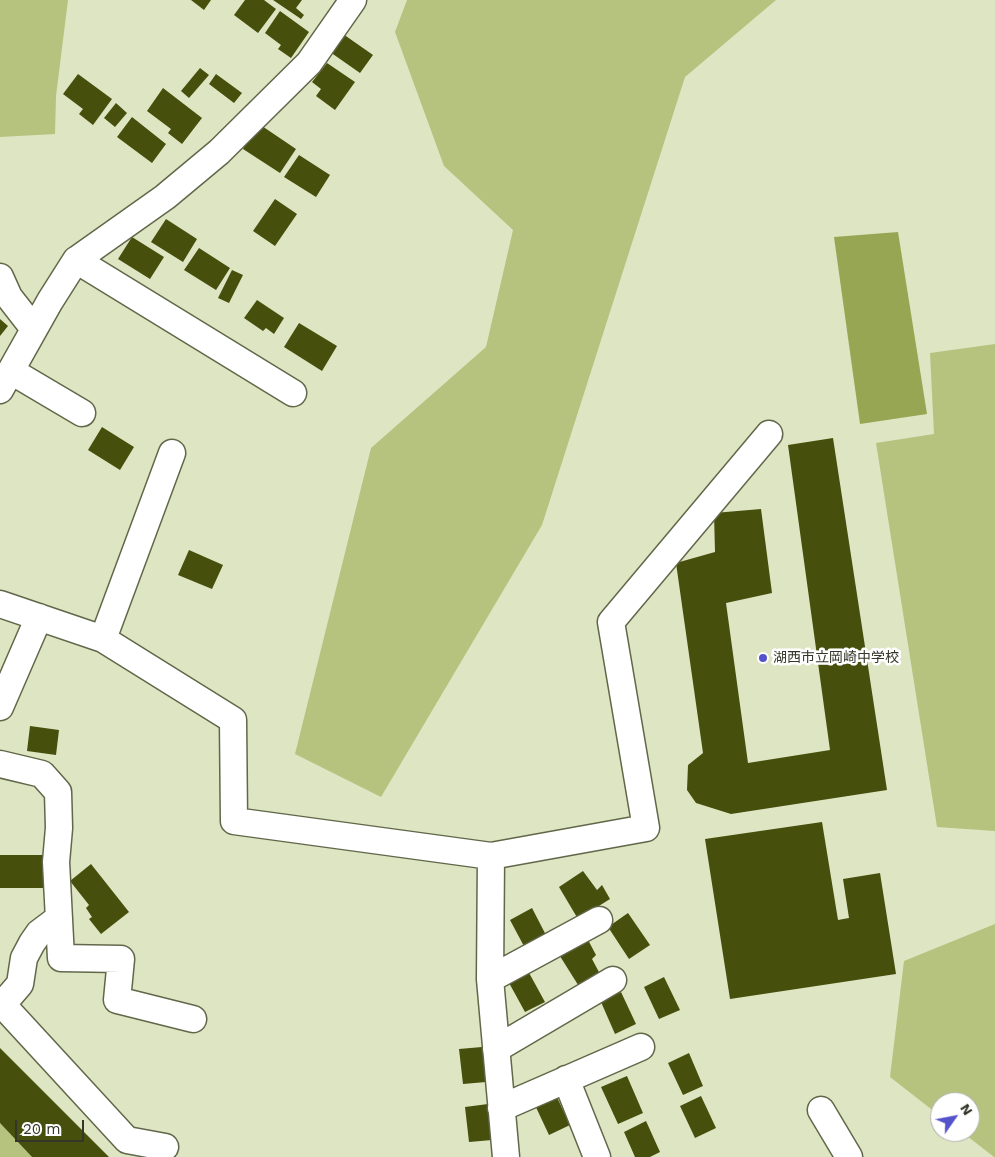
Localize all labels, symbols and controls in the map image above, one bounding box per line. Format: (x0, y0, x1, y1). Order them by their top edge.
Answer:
place label: 湖西市立岡崎中学校 (773, 650, 899, 666)
marker: 湖西市立岡崎中学校 (757, 652, 769, 664)
north arrow (930, 1092, 980, 1142)
text: N (957, 1101, 976, 1118)
scale bar (18, 1110, 86, 1142)
text: 20 m (23, 1120, 61, 1138)

